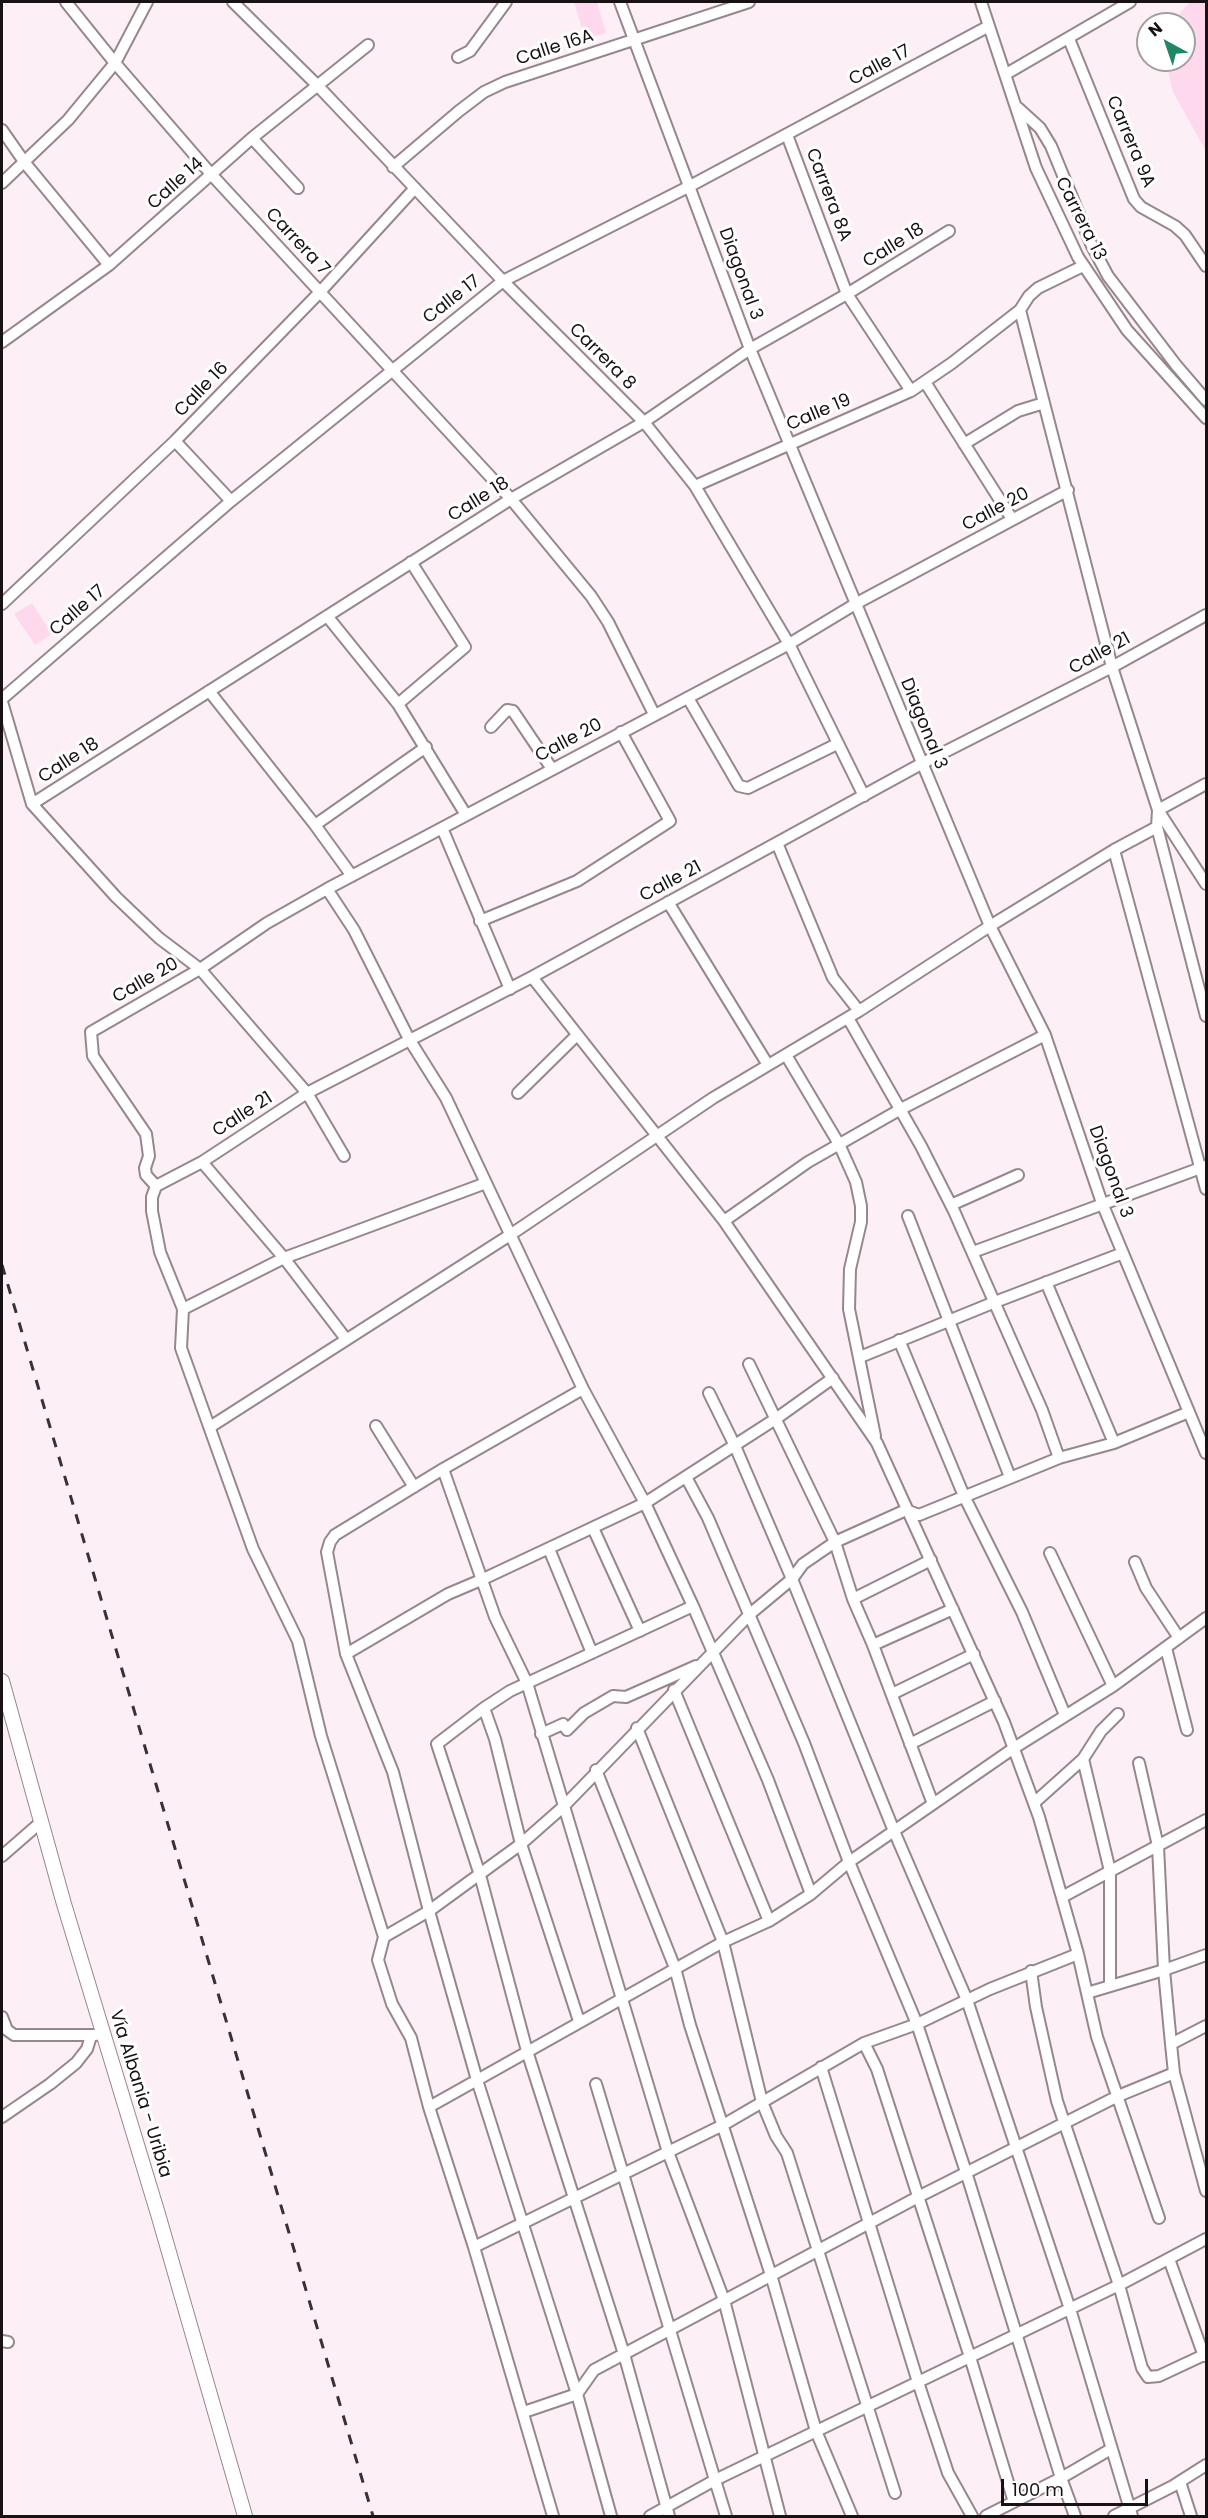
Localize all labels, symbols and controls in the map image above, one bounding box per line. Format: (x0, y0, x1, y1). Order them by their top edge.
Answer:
north arrow (1136, 12, 1196, 72)
text: N (1143, 17, 1167, 42)
street label: Calle 16A (514, 25, 596, 71)
street label: Calle 17 (846, 41, 914, 91)
street label: Carrera 9A (1101, 93, 1159, 191)
street label: Carrera 8A (800, 145, 856, 245)
street label: Calle 14 (144, 153, 208, 215)
street label: Carrera 13 (1050, 174, 1110, 264)
street label: Carrera 7 (260, 204, 334, 280)
street label: Calle 18 (859, 219, 929, 273)
street label: Diagonal 3 (713, 225, 767, 323)
street label: Calle 17 (419, 271, 485, 329)
street label: Carrera 8 (564, 319, 640, 395)
street label: Calle 16 (171, 358, 233, 422)
street label: Calle 19 (783, 390, 855, 436)
street label: Calle 18 (444, 473, 514, 527)
street label: Calle 20 (959, 483, 1033, 537)
street label: Calle 17 (46, 581, 110, 641)
street label: Calle 21 (1065, 628, 1135, 680)
street label: Diagonal 3 (895, 675, 951, 773)
street label: Calle 20 (532, 714, 606, 768)
street label: Calle 18 (35, 733, 103, 789)
street label: Calle 21 (636, 857, 706, 907)
street label: Calle 20 (109, 954, 183, 1008)
street label: Calle 21 (209, 1088, 277, 1142)
street label: Diagonal 3 (1083, 1123, 1137, 1221)
street label: Vía Albania - Uribia (104, 2008, 176, 2180)
scale bar (1004, 2467, 1151, 2505)
text: 100 m (1012, 2477, 1064, 2502)

